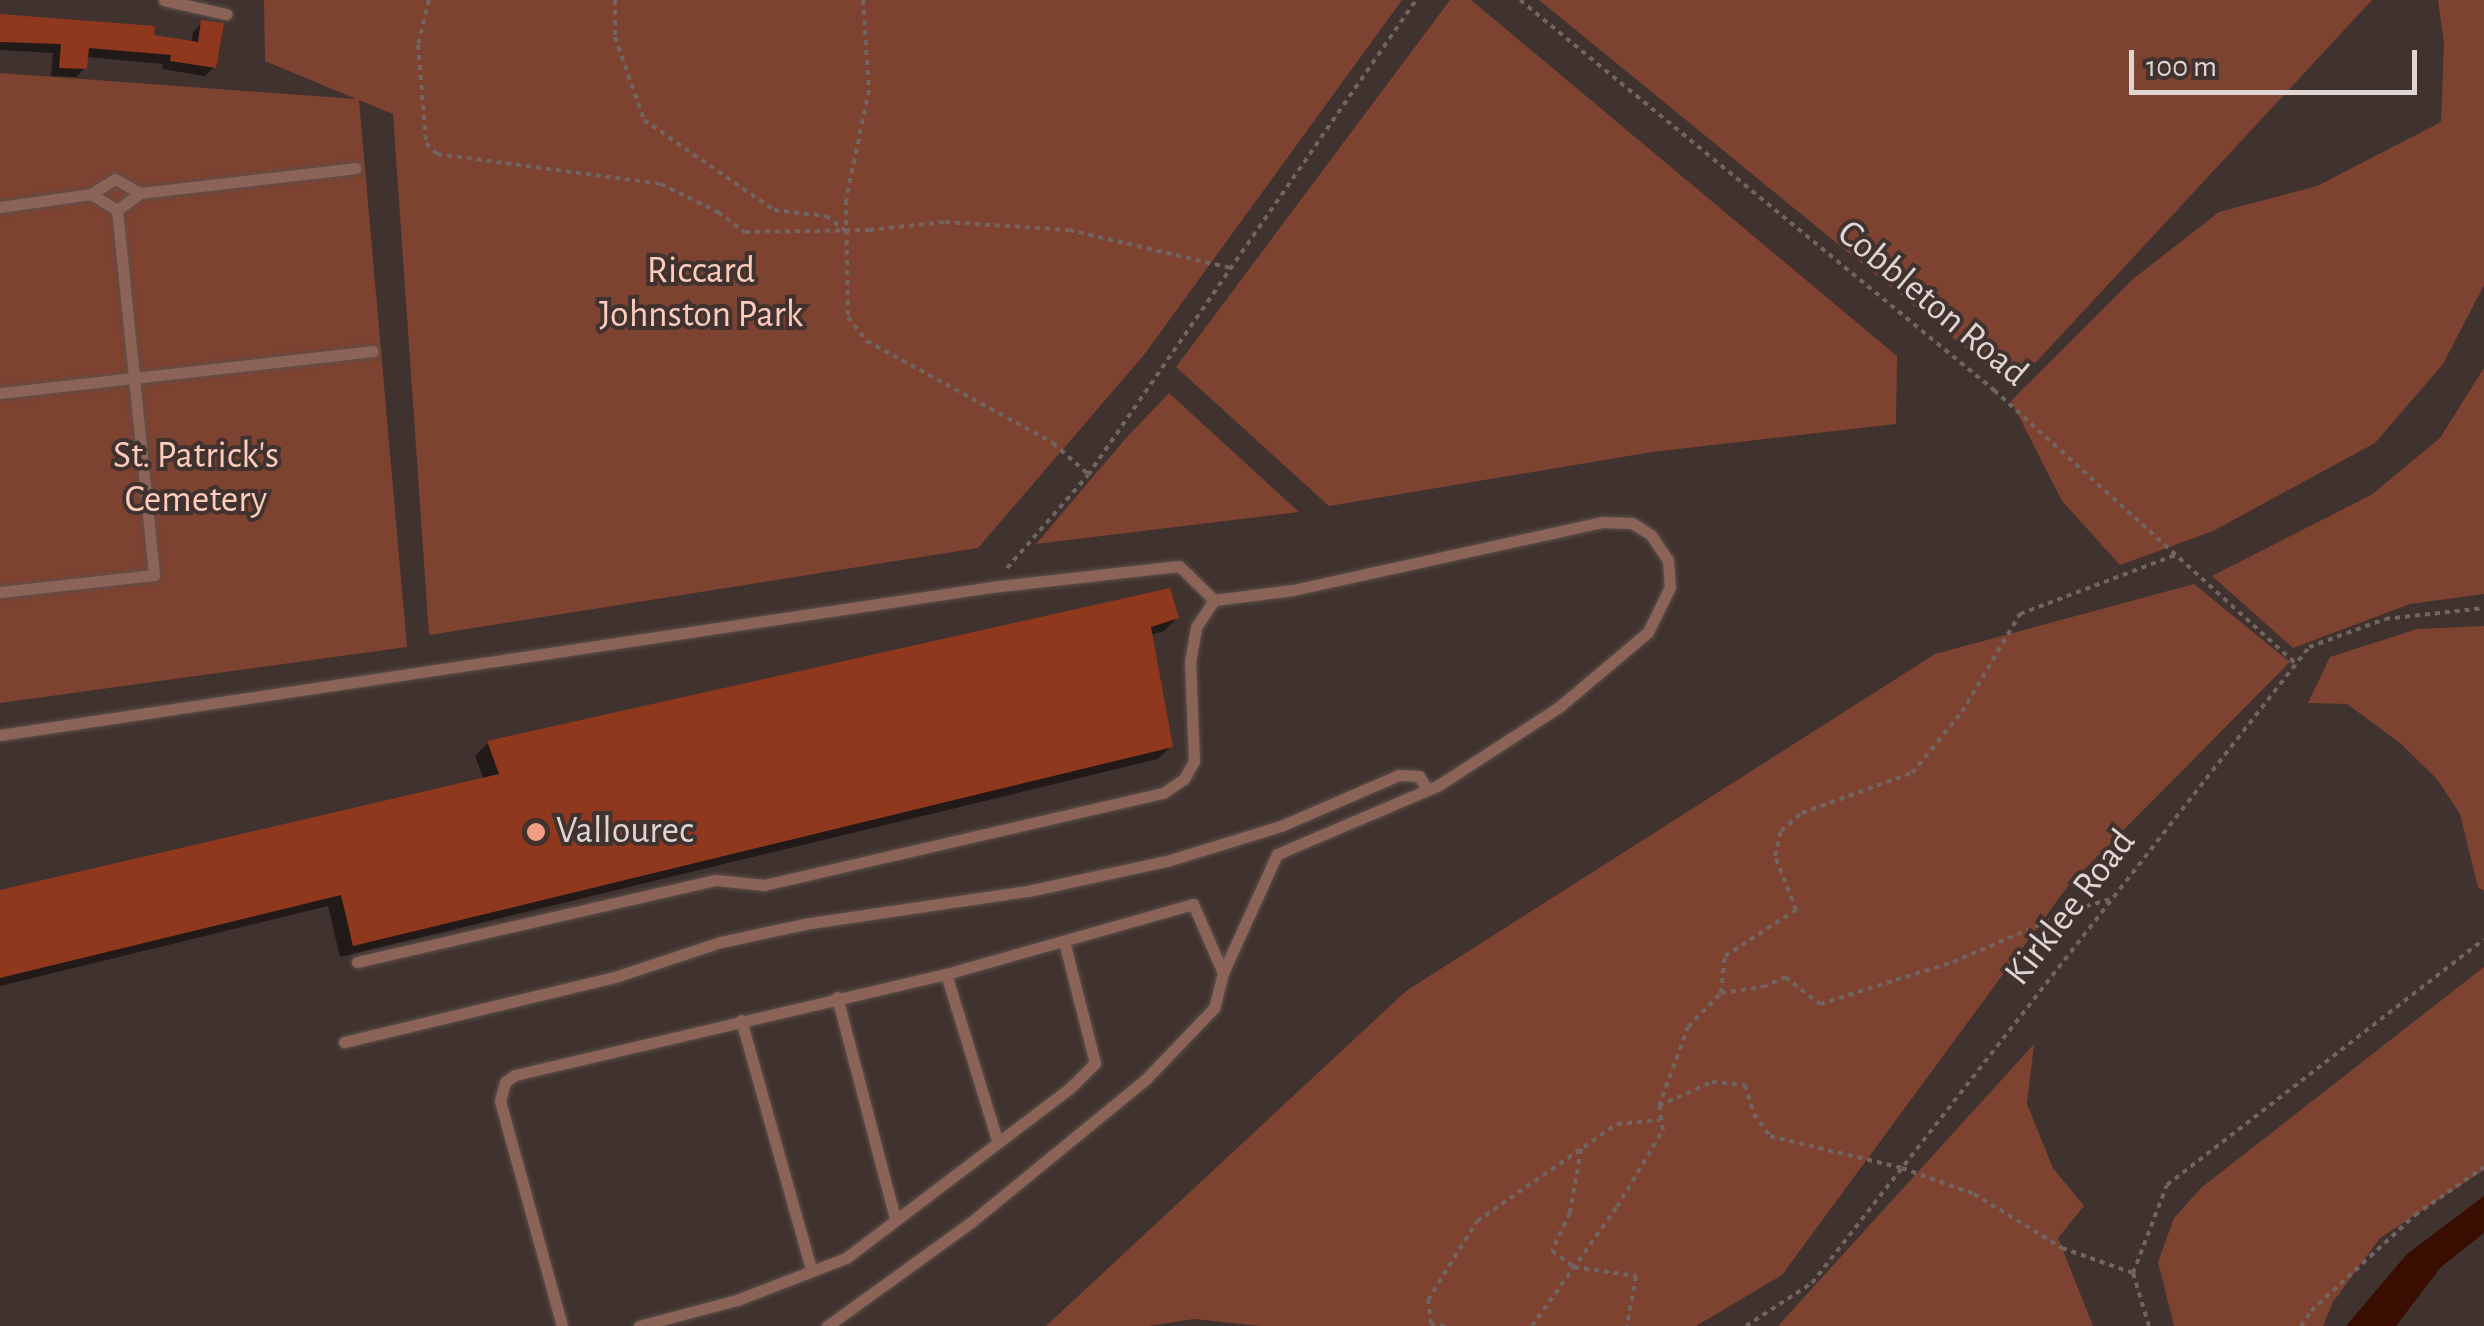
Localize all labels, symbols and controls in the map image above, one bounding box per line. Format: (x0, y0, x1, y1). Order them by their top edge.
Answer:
scale bar (2134, 30, 2422, 92)
text: 100 m (2146, 52, 2217, 82)
street label: Cobbleton Road (1827, 211, 2037, 397)
park label: Riccard Johnston Park (599, 249, 803, 338)
park label: St. Patrick's Cemetery (113, 434, 279, 524)
place label: Vallourec (556, 809, 694, 855)
marker: Vallourec (525, 821, 547, 843)
street label: Kirklee Road (1996, 821, 2146, 995)

